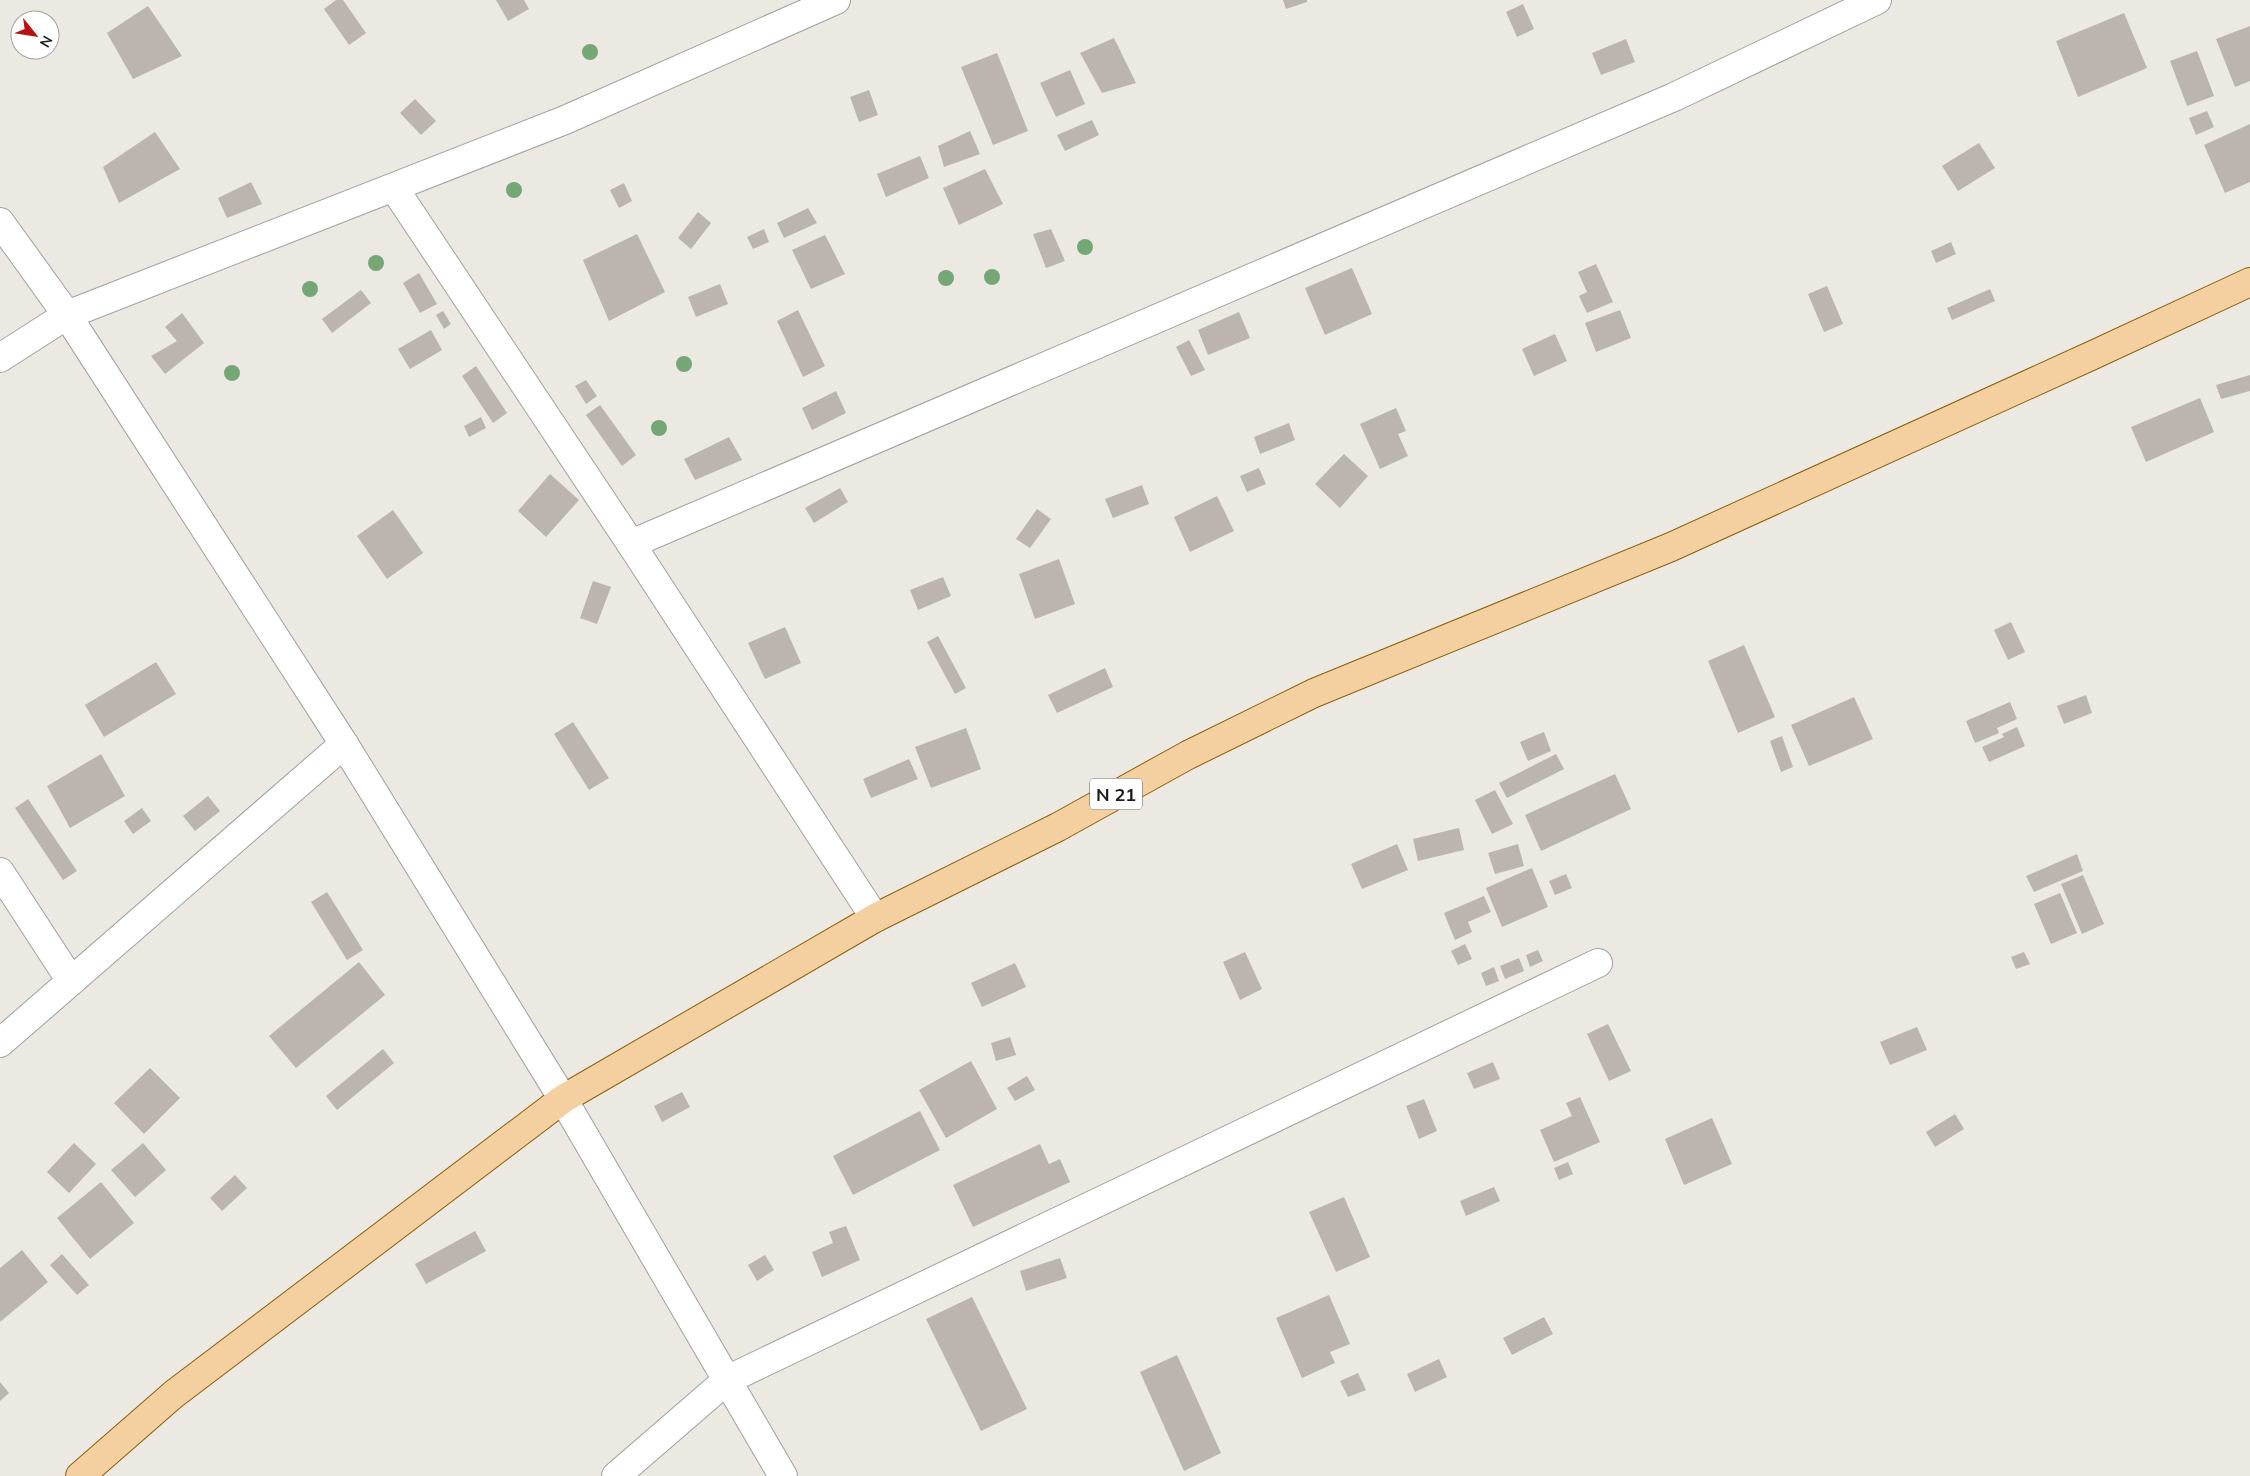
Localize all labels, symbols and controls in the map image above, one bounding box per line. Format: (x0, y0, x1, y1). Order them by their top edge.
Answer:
north arrow (10, 10, 60, 60)
text: N (36, 32, 57, 51)
road number: N 21 (1090, 779, 1142, 810)

